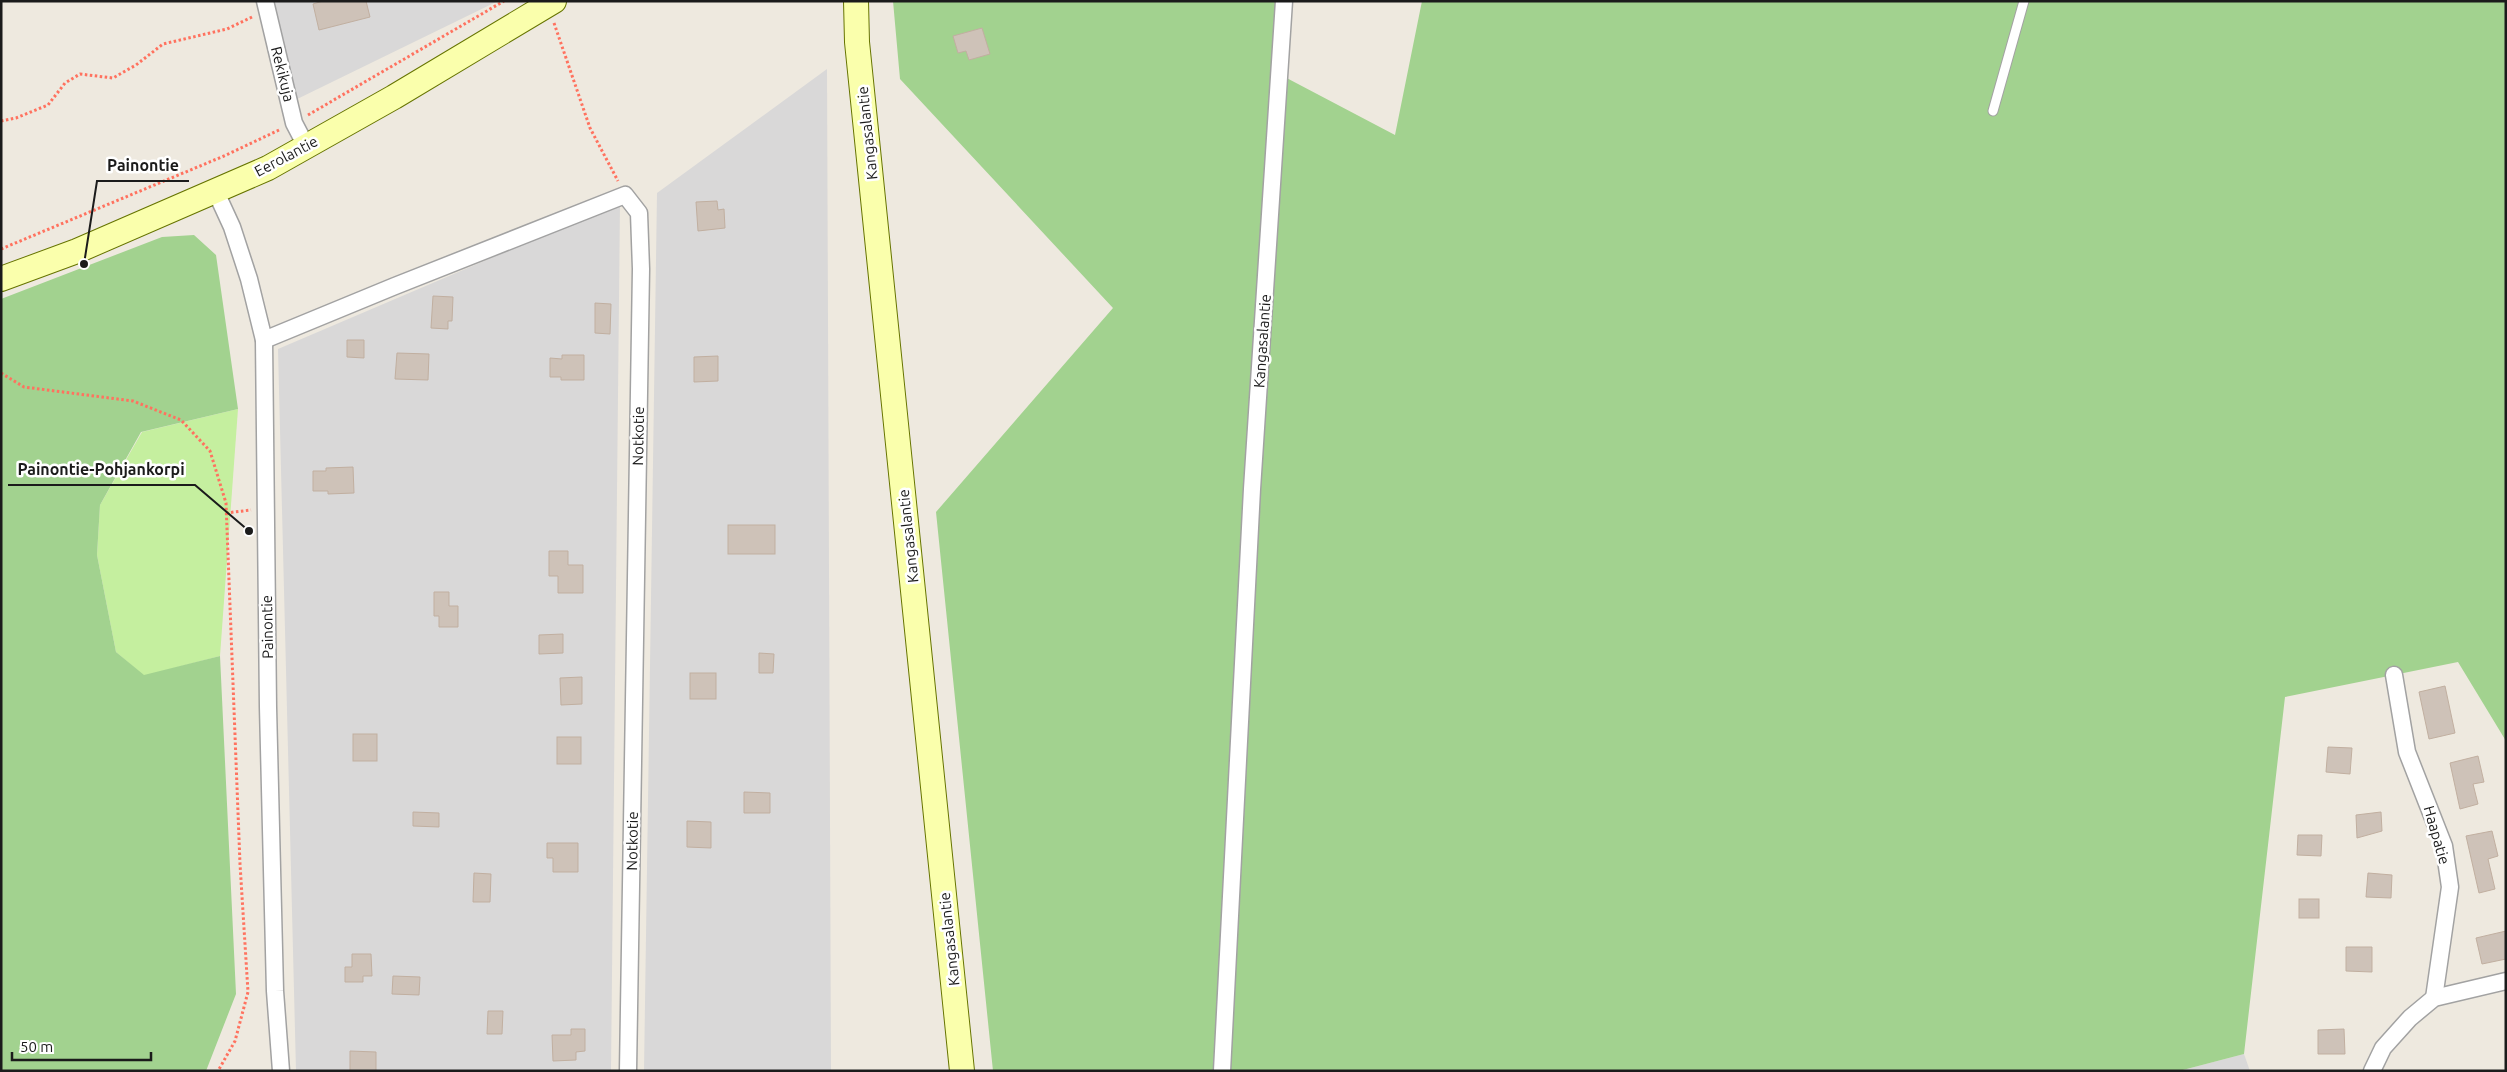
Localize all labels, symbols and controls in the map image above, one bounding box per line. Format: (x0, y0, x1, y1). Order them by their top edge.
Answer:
street label: Rekikuja (268, 45, 298, 103)
street label: Kangasalantie (854, 85, 880, 181)
street label: Eerolantie (251, 132, 321, 180)
callout: Painontie (97, 150, 189, 181)
text: Painontie (107, 156, 179, 174)
street label: Kangasalantie (1250, 294, 1274, 388)
street label: Notkotie (629, 406, 647, 466)
callout: Painontie-Pohjankorpi (8, 454, 195, 485)
text: Painontie-Pohjankorpi (17, 460, 185, 478)
street label: Kangasalantie (895, 488, 921, 584)
street label: Painontie (258, 595, 276, 659)
street label: Haapatie (2421, 804, 2453, 866)
street label: Notkotie (623, 811, 641, 871)
street label: Kangasalantie (936, 891, 962, 987)
scale bar (12, 1030, 151, 1062)
text: 50 m (20, 1038, 53, 1055)

